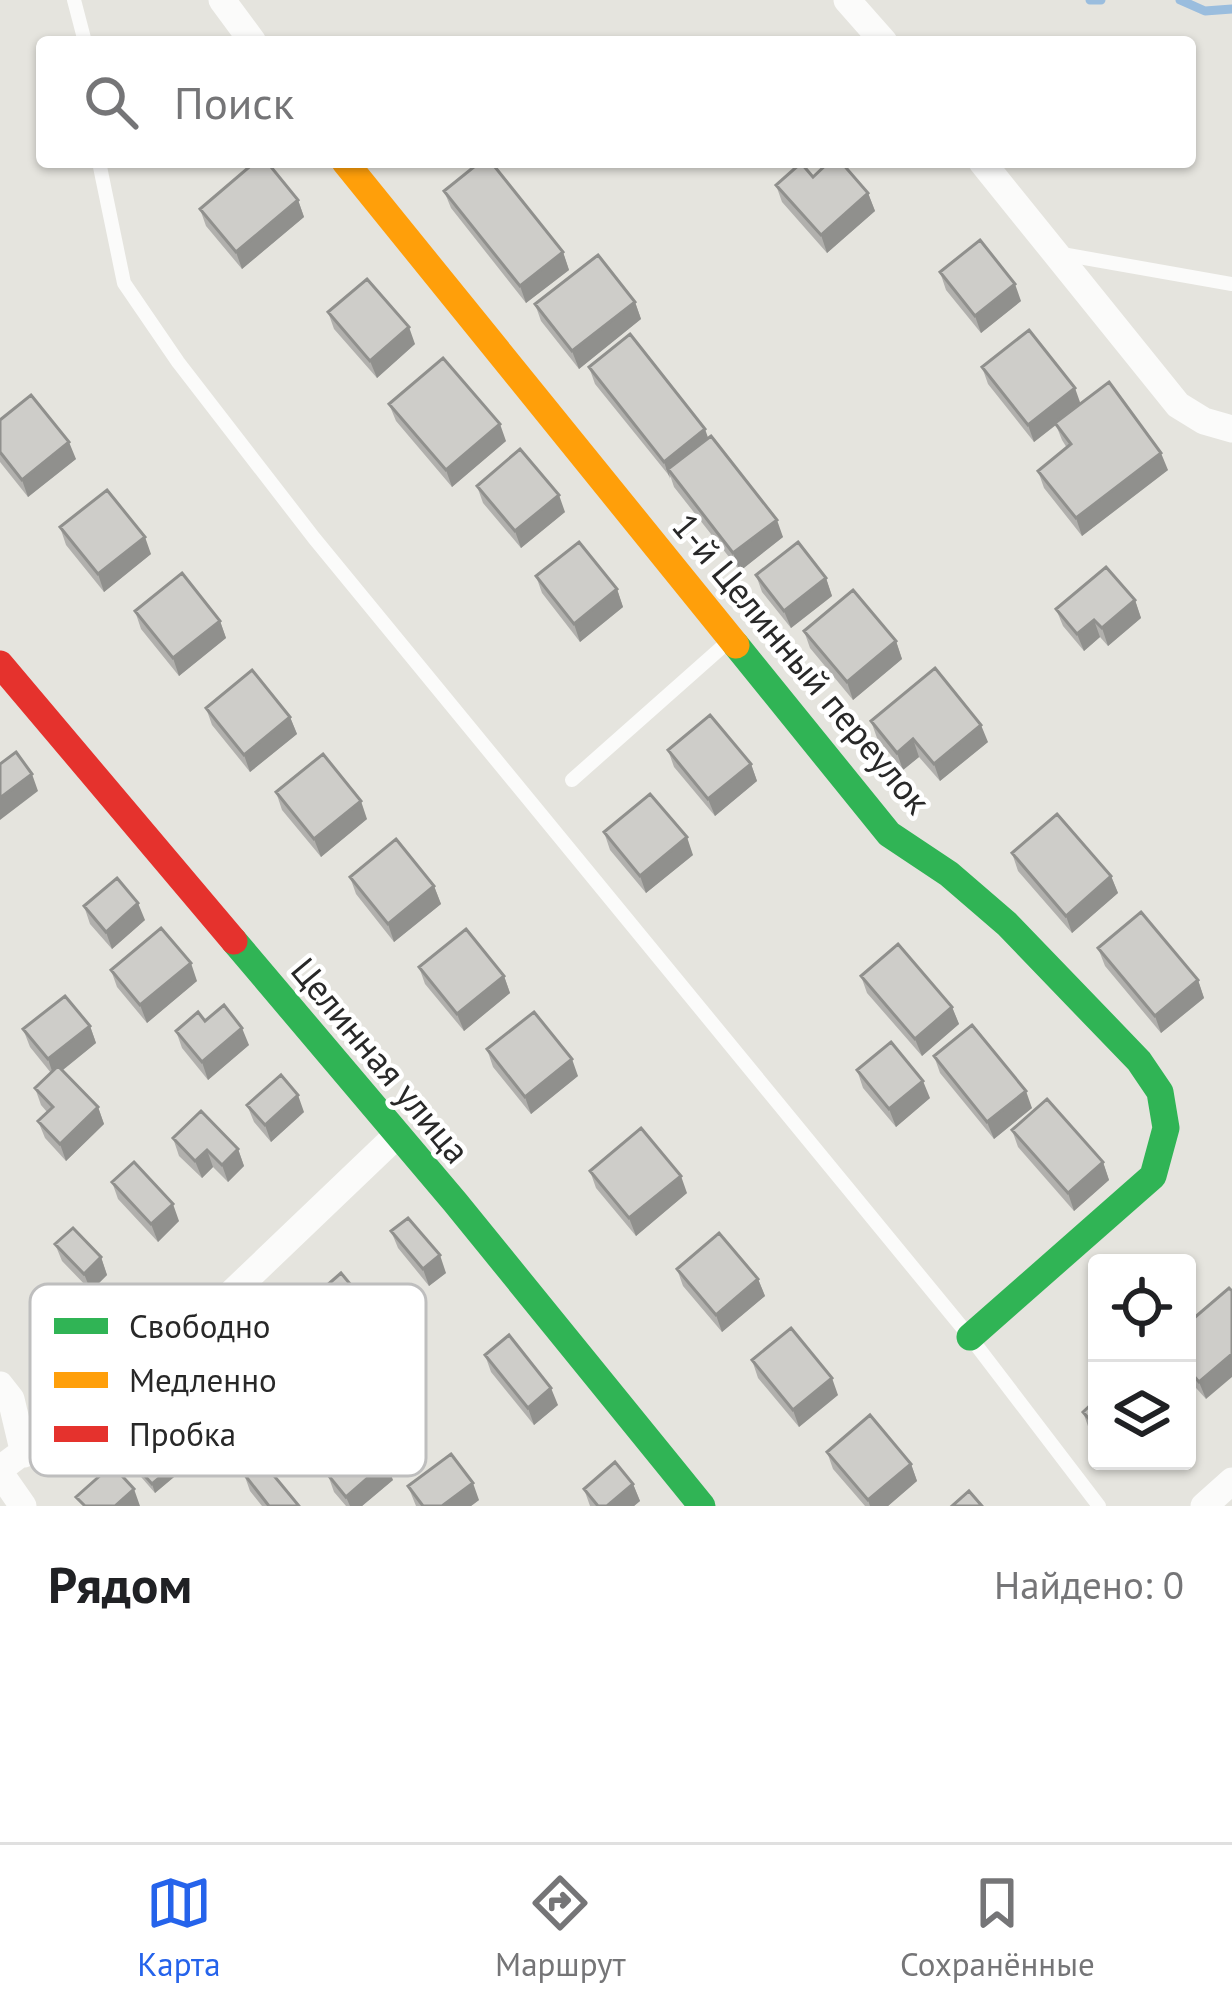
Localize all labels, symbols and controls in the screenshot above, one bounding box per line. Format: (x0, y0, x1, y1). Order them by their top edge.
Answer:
search box (36, 36, 1196, 168)
icon: search (78, 69, 144, 135)
text: Поиск (174, 73, 294, 131)
street label: 1-й Целинный переулок (662, 503, 942, 823)
street label: Целинная улица (281, 948, 481, 1172)
map controls (1088, 1254, 1196, 1470)
button: locate (1088, 1254, 1196, 1362)
legend (30, 1284, 426, 1476)
text: Свободно (129, 1304, 271, 1347)
text: Медленно (129, 1358, 277, 1401)
button: layers (1088, 1362, 1196, 1470)
text: Пробка (129, 1412, 236, 1455)
text: Рядом (48, 1551, 192, 1617)
text: Найдено: 0 (994, 1559, 1184, 1610)
tab: Карта (137, 1870, 221, 1985)
tab: Маршрут (495, 1870, 626, 1985)
tab: Сохранённые (900, 1870, 1095, 1985)

